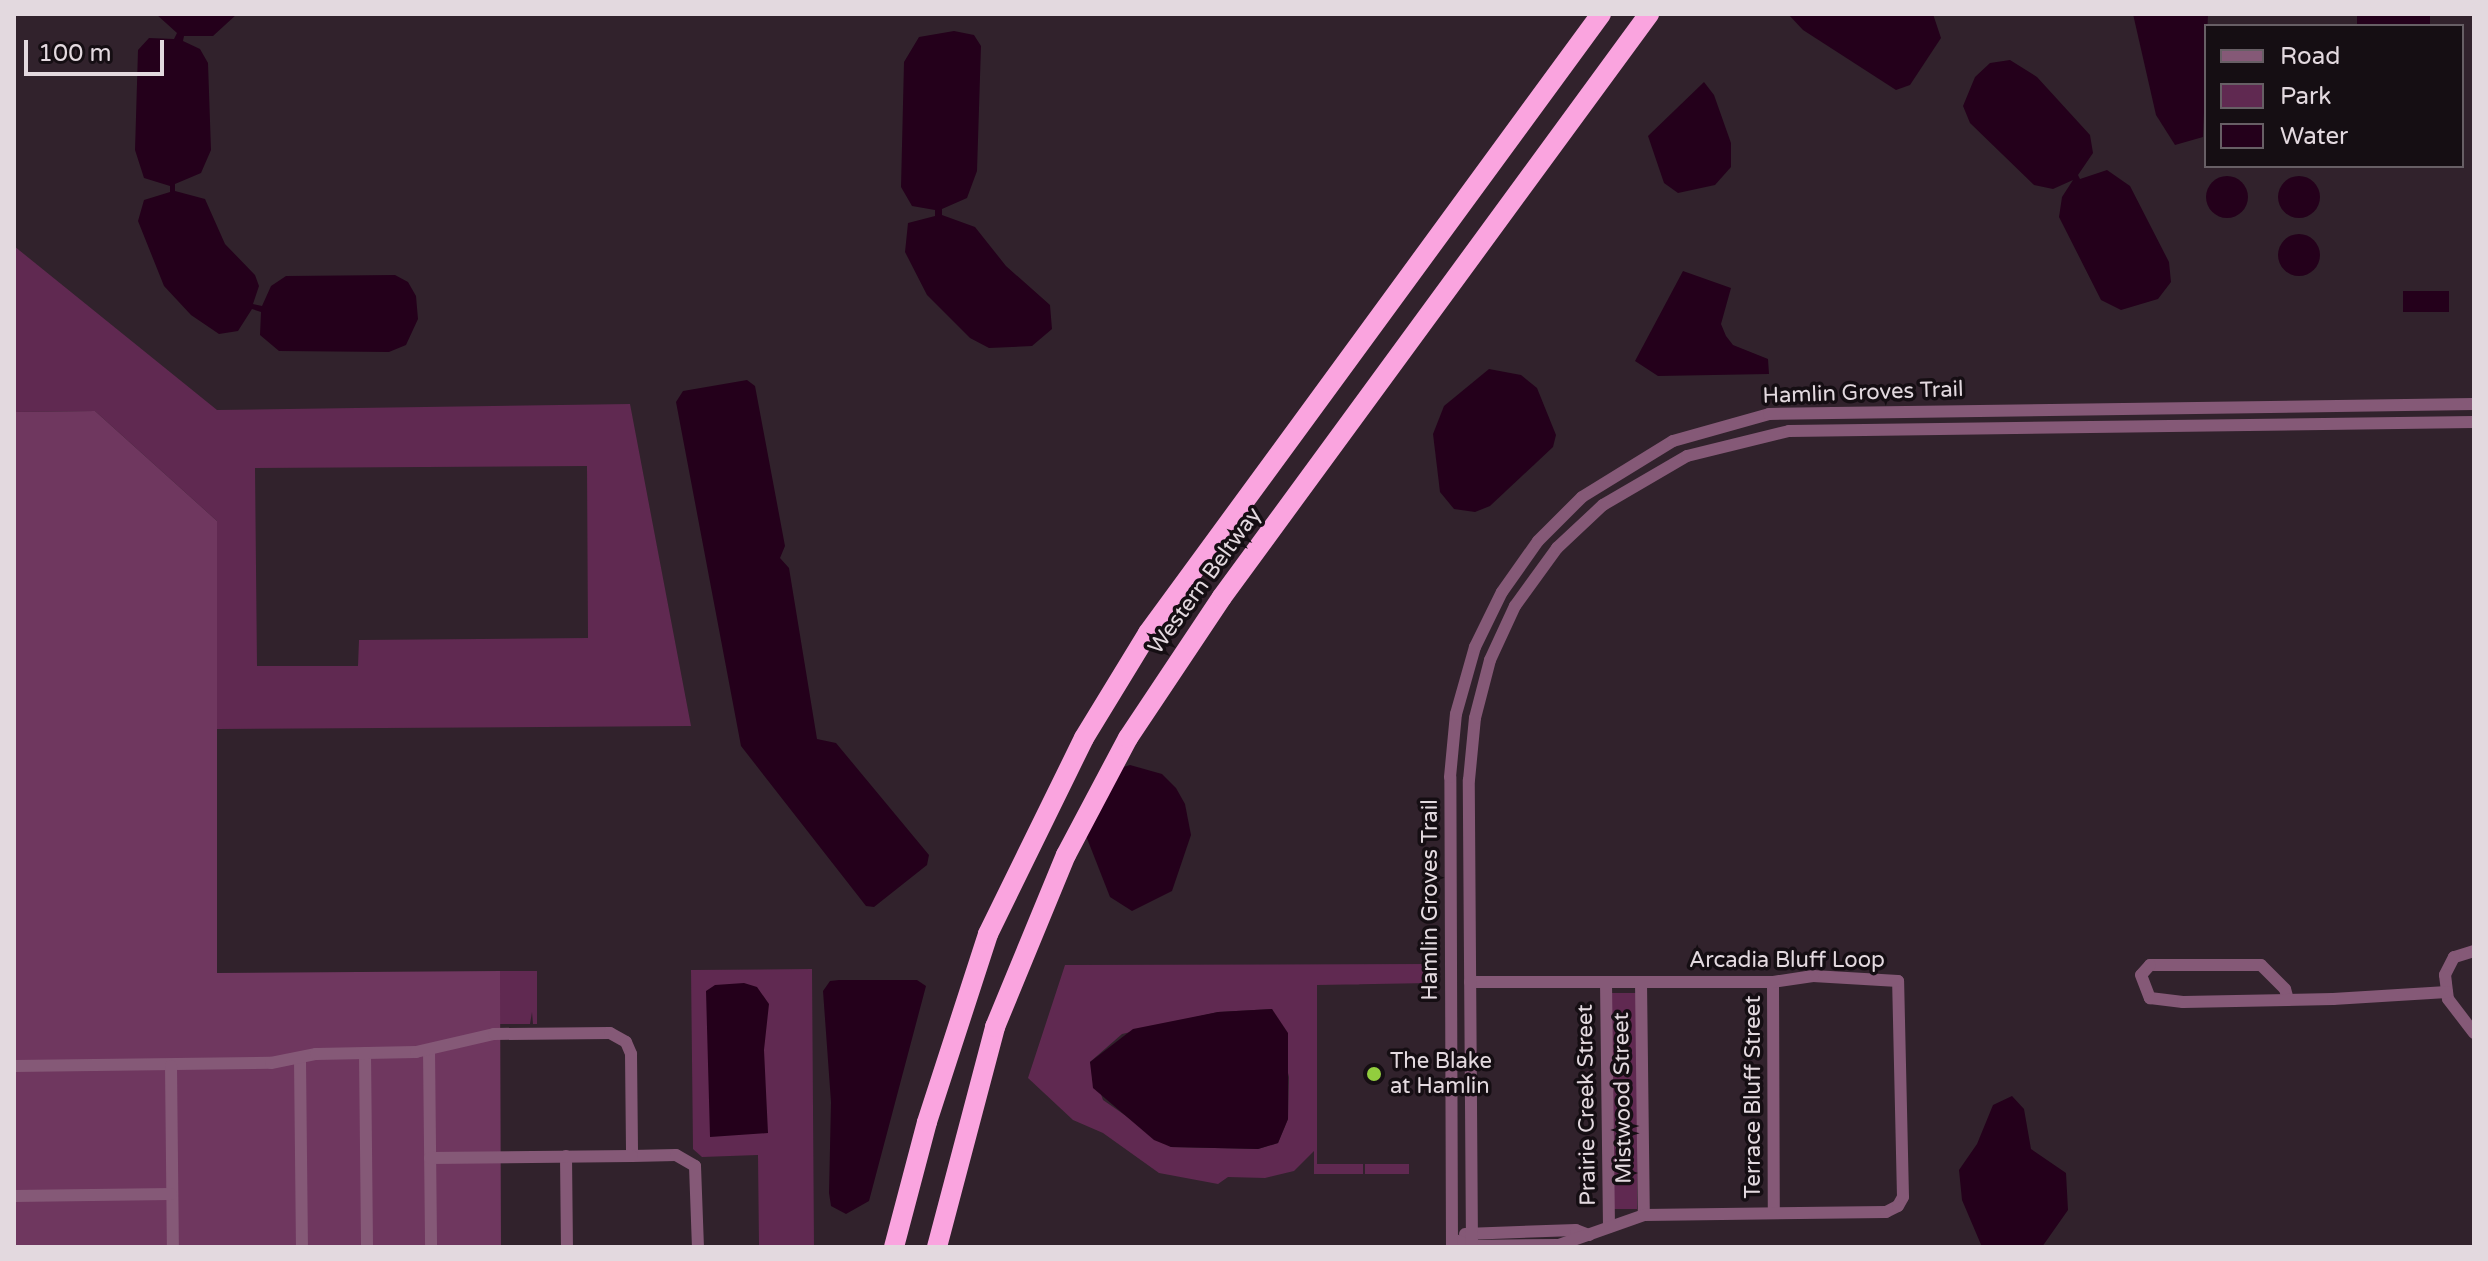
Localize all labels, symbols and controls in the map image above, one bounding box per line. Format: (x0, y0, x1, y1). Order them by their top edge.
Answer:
scale bar (28, 24, 168, 74)
legend (2204, 24, 2464, 168)
text: 100 m (38, 39, 112, 68)
text: Road (2280, 42, 2340, 71)
text: Park (2280, 82, 2331, 111)
text: Water (2280, 122, 2348, 151)
street label: Hamlin Groves Trail (1762, 376, 1964, 410)
street label: Western Beltway (1143, 502, 1267, 660)
street label: Hamlin Groves Trail (1418, 799, 1444, 1001)
street label: Arcadia Bluff Loop (1689, 948, 1885, 974)
street label: Terrace Bluff Street (1741, 995, 1767, 1199)
street label: Prairie Creek Street (1572, 1004, 1602, 1206)
street label: Mistwood Street (1608, 1012, 1638, 1184)
place label: The Blake at Hamlin (1390, 1048, 1492, 1100)
marker: The Blake at Hamlin (1365, 1065, 1383, 1083)

